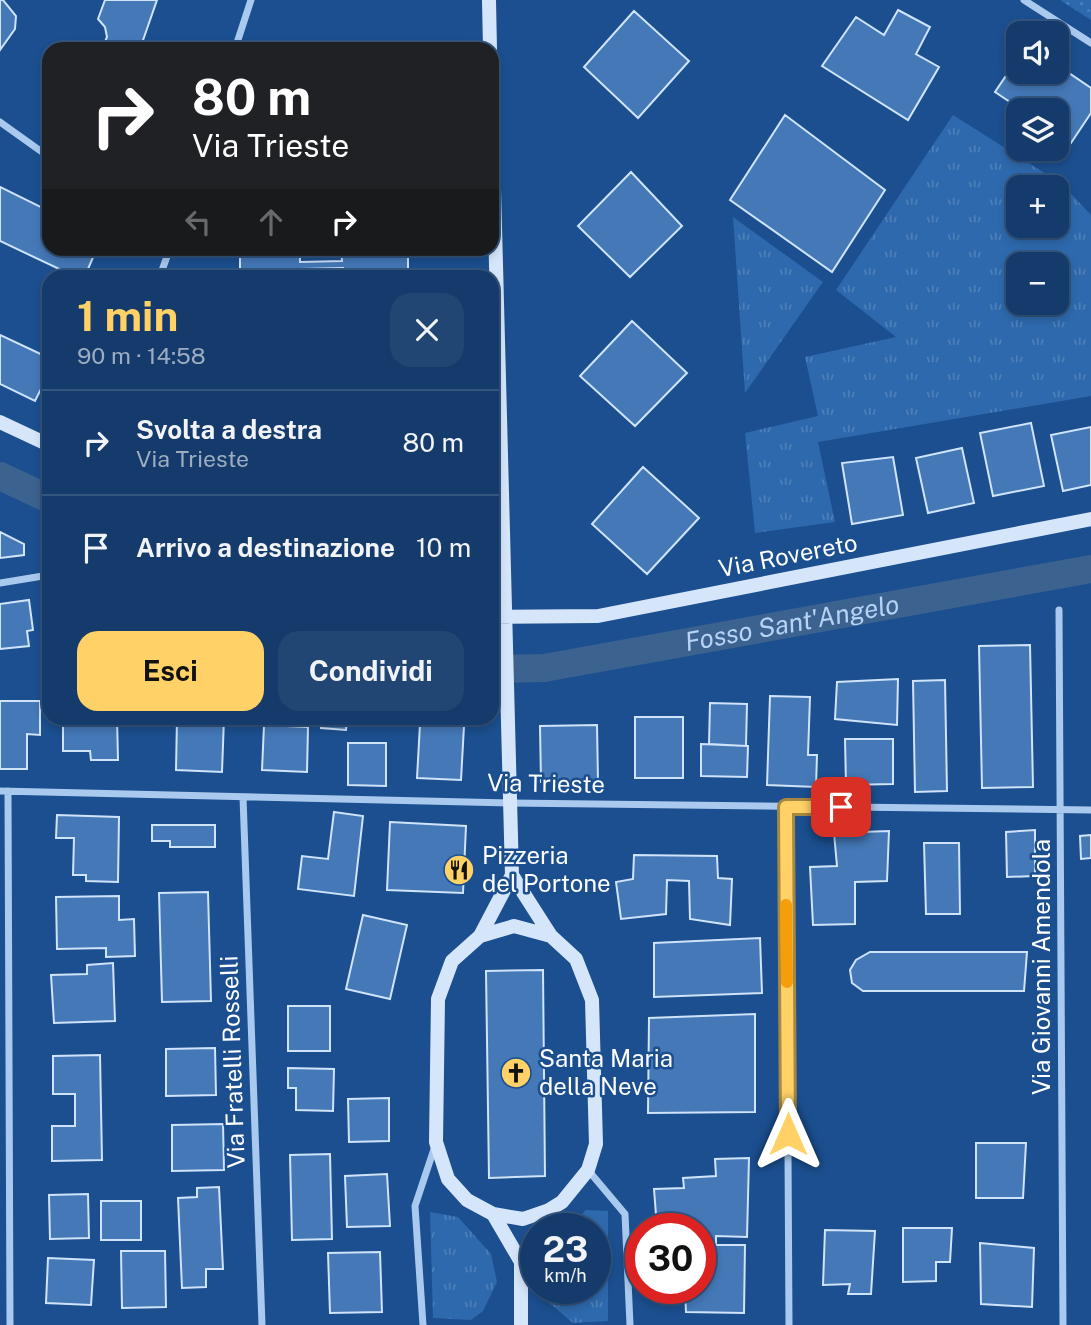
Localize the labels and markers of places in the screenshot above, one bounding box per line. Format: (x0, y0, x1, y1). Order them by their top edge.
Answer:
pin (811, 777, 871, 837)
place label: Pizzeria del Portone (482, 841, 611, 897)
restaurant icon: Pizzeria del Portone (442, 853, 476, 887)
place label: Santa Maria della Neve (539, 1044, 673, 1100)
church icon: Santa Maria della Neve (499, 1056, 533, 1090)

